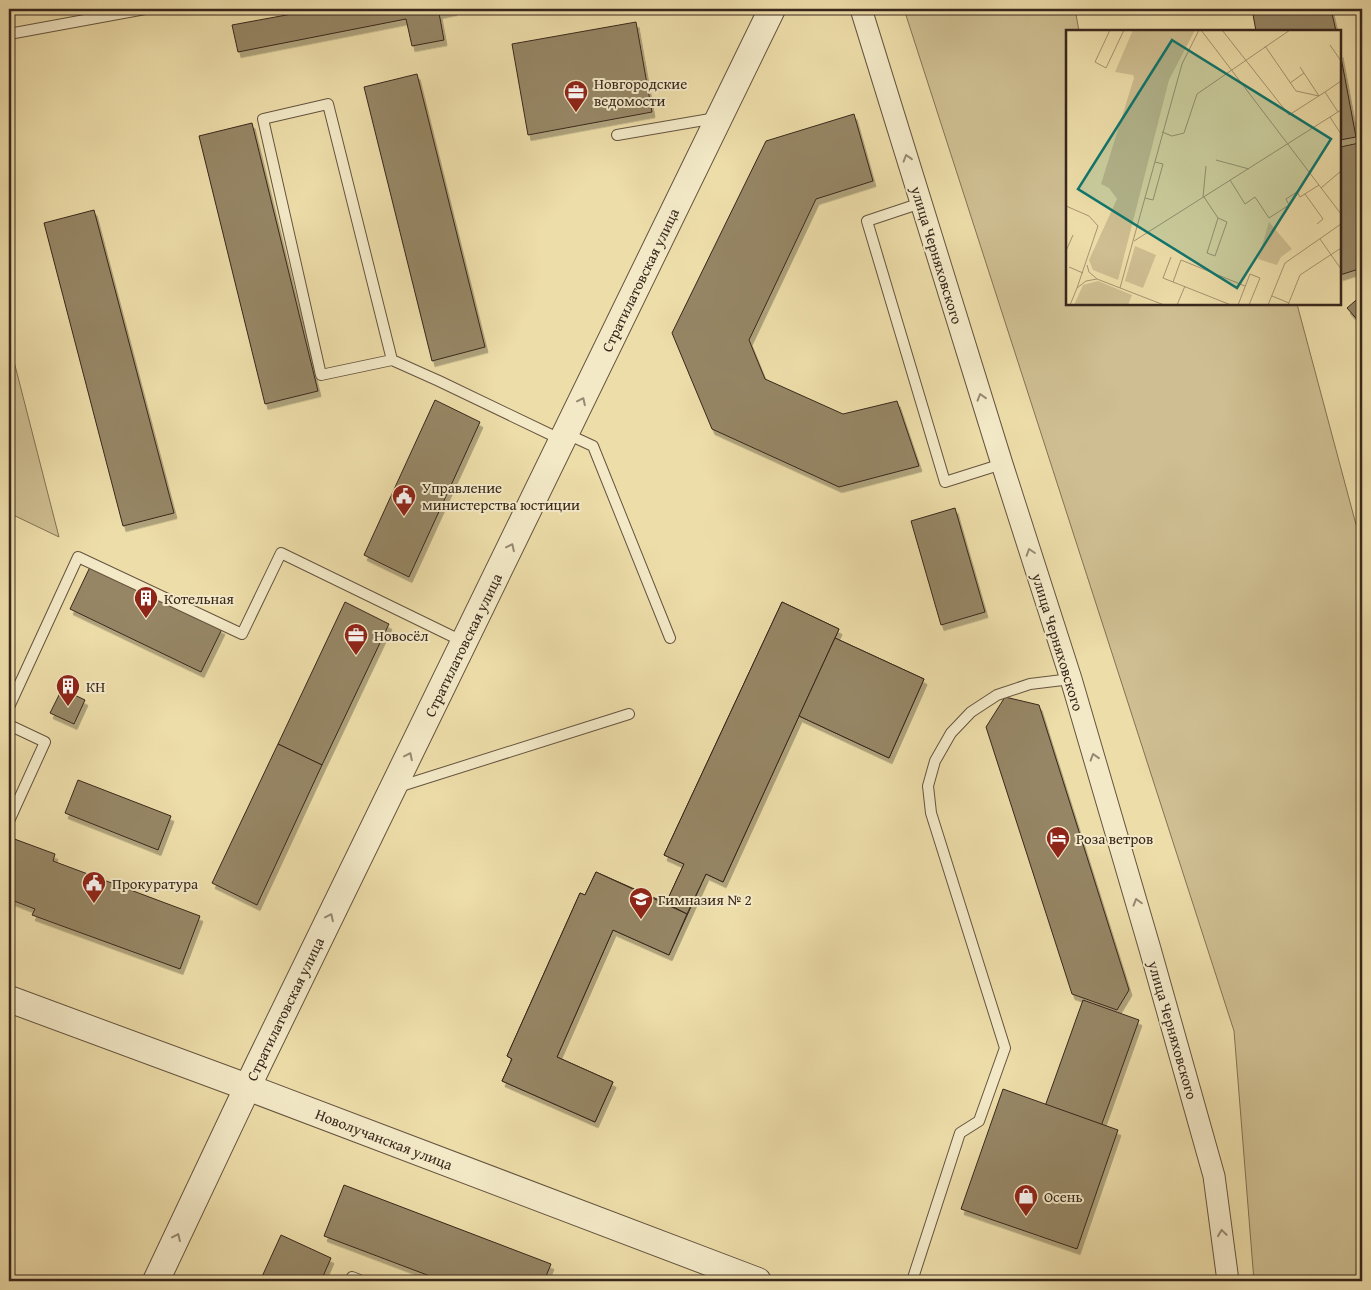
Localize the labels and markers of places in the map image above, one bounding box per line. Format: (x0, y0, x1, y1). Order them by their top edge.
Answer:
place label: Новгородские ведомости (594, 73, 687, 111)
office icon: Новгородские ведомости (563, 79, 589, 113)
place label: Управление министерства юстиции (422, 477, 580, 515)
public building icon: Управление министерства юстиции (391, 483, 417, 517)
building icon: Котельная (133, 585, 159, 619)
place label: Котельная (164, 588, 234, 609)
office icon: Новосёл (343, 622, 369, 656)
place label: Новосёл (374, 625, 429, 646)
building icon: КН (55, 673, 81, 707)
place label: КН (86, 676, 105, 697)
hotel icon: Роза ветров (1045, 825, 1071, 859)
place label: Роза ветров (1076, 828, 1153, 849)
public building icon: Прокуратура (81, 870, 107, 904)
place label: Прокуратура (112, 873, 199, 894)
school or university icon: Гимназия № 2 (628, 886, 654, 920)
place label: Гимназия № 2 (658, 889, 752, 910)
shop icon: Осень (1013, 1183, 1039, 1217)
place label: Осень (1044, 1186, 1083, 1207)

